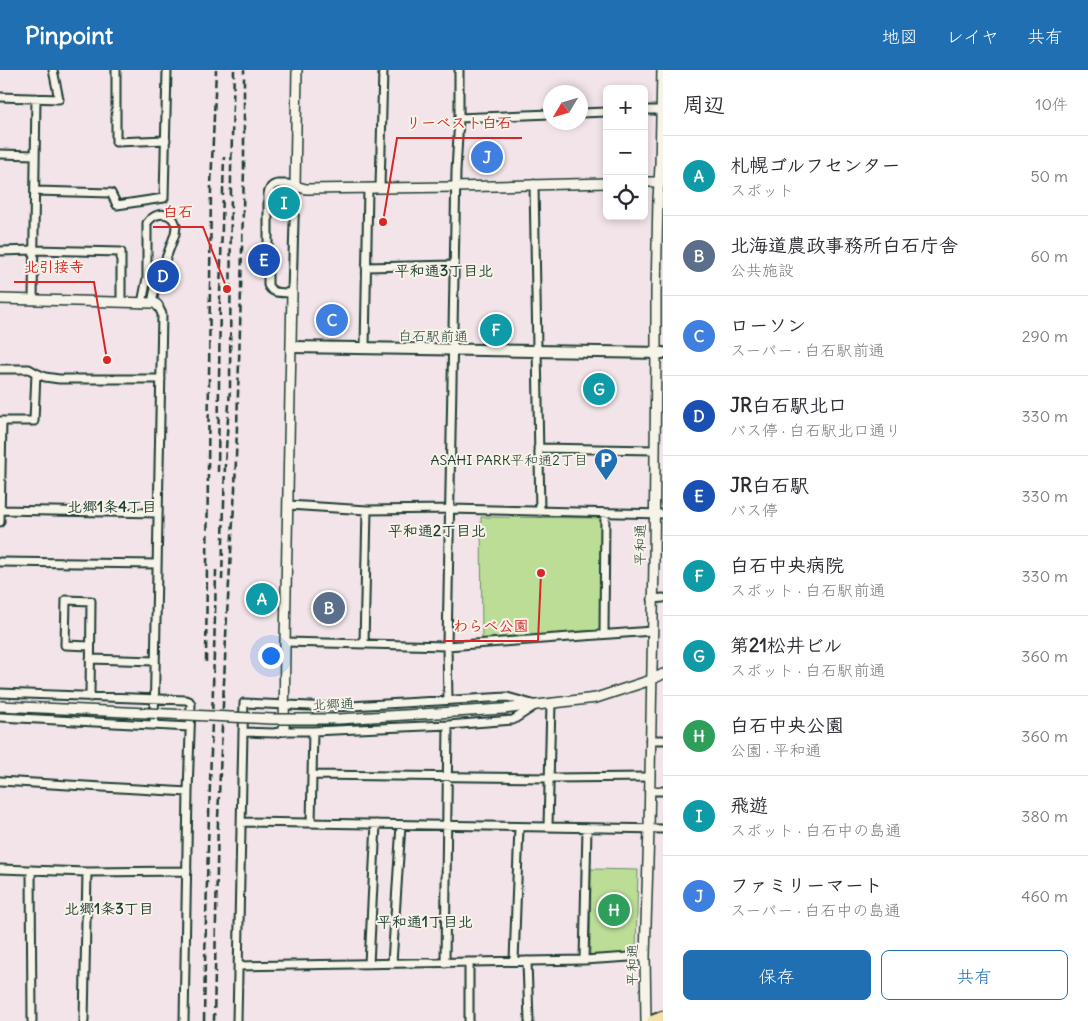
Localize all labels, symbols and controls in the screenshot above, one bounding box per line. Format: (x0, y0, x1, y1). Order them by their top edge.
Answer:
text: Pinpoint (25, 20, 113, 50)
text: 地図 (882, 25, 918, 48)
text: レイヤ (946, 25, 999, 48)
text: 共有 (1027, 25, 1063, 48)
north arrow (543, 85, 588, 130)
map controls (603, 85, 648, 220)
button: + (603, 85, 648, 130)
text: 周辺 (683, 91, 725, 118)
text: 10件 (1035, 94, 1068, 114)
callout: リーベスト白石 (397, 108, 522, 138)
text: リーベスト白石 (406, 113, 512, 132)
button: − (603, 130, 648, 175)
pin: J (471, 138, 503, 176)
text: 札幌ゴルフセンター (730, 153, 900, 177)
text: A (694, 166, 704, 186)
text: 50 m (1030, 166, 1068, 186)
button: locate (603, 175, 648, 220)
text: スポット (730, 180, 794, 200)
pin: I (268, 184, 300, 222)
callout: 白石 (153, 197, 203, 227)
text: 白石 (163, 202, 193, 221)
text: 北海道農政事務所白石庁舎 (730, 233, 958, 257)
pin: E (248, 241, 280, 279)
text: B (694, 246, 704, 266)
text: 60 m (1030, 246, 1068, 266)
callout: 北引接寺 (14, 252, 94, 282)
text: 北引接寺 (24, 257, 84, 276)
pin: D (147, 257, 179, 295)
text: 公共施設 (730, 260, 794, 280)
district label: 平和通3丁目北 (395, 261, 493, 280)
pin: C (316, 301, 348, 339)
pin: F (480, 311, 512, 349)
text: ローソン (730, 313, 806, 337)
street label: 白石駅前通 (398, 326, 468, 346)
text: C (694, 326, 704, 346)
text: 290 m (1022, 326, 1068, 346)
text: スーパー · 白石駅前通 (730, 340, 885, 360)
pin: G (583, 370, 615, 408)
text: JR白石駅北口 (730, 393, 847, 417)
text: D (693, 406, 705, 426)
text: 330 m (1021, 406, 1068, 426)
text: バス停 · 白石駅北口通り (730, 420, 901, 440)
parking icon: ASAHI PARK平和通2丁目 (593, 447, 619, 481)
place label: ASAHI PARK平和通2丁目 (431, 451, 588, 469)
text: JR白石駅 (730, 473, 809, 497)
text: E (694, 486, 704, 506)
text: 330 m (1021, 486, 1068, 506)
district label: 北郷1条4丁目 (67, 497, 157, 516)
text: バス停 (730, 500, 778, 520)
district label: 平和通2丁目北 (388, 521, 486, 540)
street label: 平和通 (631, 524, 649, 566)
text: 白石中央病院 (730, 553, 844, 577)
text: F (694, 566, 704, 586)
text: 330 m (1021, 566, 1068, 586)
pin: A (246, 580, 278, 618)
text: スポット · 白石駅前通 (730, 580, 885, 600)
pin: B (313, 589, 345, 627)
callout: わらべ公園 (443, 611, 538, 641)
text: わらべ公園 (453, 616, 529, 635)
text: 第21松井ビル (730, 633, 843, 657)
your location (258, 643, 284, 669)
text: G (693, 646, 705, 666)
text: 360 m (1021, 646, 1068, 666)
text: スポット · 白石駅前通 (730, 660, 885, 680)
street label: 北郷通 (312, 694, 354, 714)
text: 白石中央公園 (730, 713, 844, 737)
text: H (693, 726, 705, 746)
text: 360 m (1021, 726, 1068, 746)
text: 公園 · 平和通 (730, 740, 821, 760)
text: 飛遊 (730, 793, 768, 817)
text: I (696, 806, 702, 826)
text: 380 m (1021, 806, 1068, 826)
text: スポット · 白石中の島通 (730, 820, 901, 840)
text: ファミリーマート (730, 873, 883, 897)
text: J (695, 886, 703, 906)
text: 460 m (1021, 886, 1068, 906)
pin: H (598, 891, 630, 929)
district label: 北郷1条3丁目 (64, 899, 154, 918)
text: スーパー · 白石中の島通 (730, 900, 901, 920)
district label: 平和通1丁目北 (377, 912, 473, 931)
street label: 平和通 (623, 944, 641, 986)
button: 保存 (683, 950, 871, 1000)
button: 共有 (881, 950, 1068, 1000)

